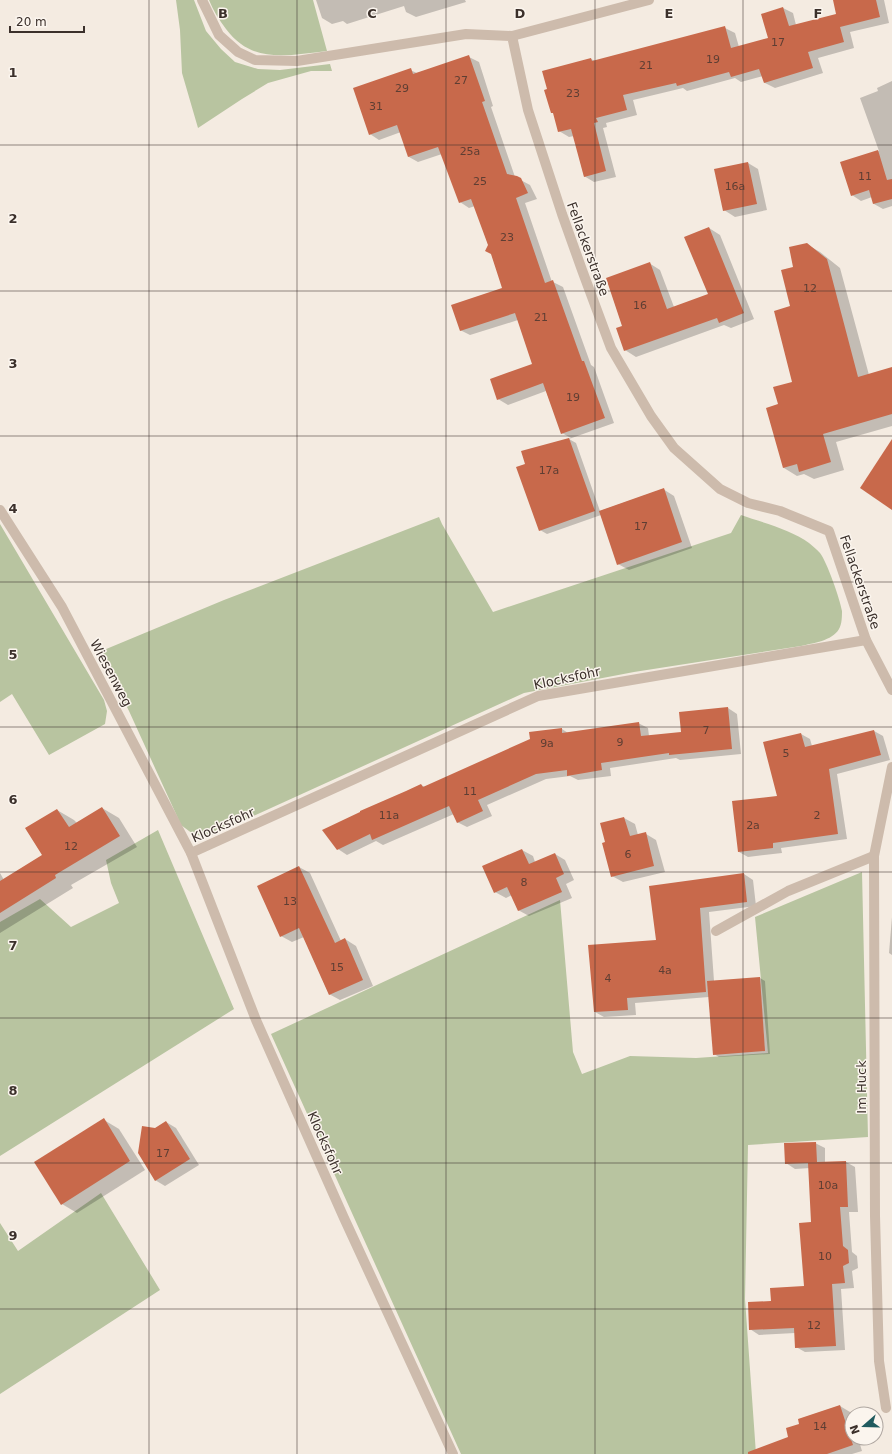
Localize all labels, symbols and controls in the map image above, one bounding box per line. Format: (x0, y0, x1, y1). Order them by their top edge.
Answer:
text: B (218, 6, 228, 21)
text: C (367, 6, 377, 21)
text: D (515, 6, 526, 21)
text: E (665, 6, 673, 21)
text: F (814, 6, 822, 21)
scale bar (10, 8, 84, 34)
text: 20 m (16, 15, 47, 29)
house number: 17 (771, 36, 785, 49)
house number: 19 (706, 53, 720, 66)
house number: 21 (639, 59, 653, 72)
text: 1 (8, 65, 18, 80)
house number: 27 (454, 74, 468, 87)
house number: 29 (395, 82, 409, 95)
house number: 23 (566, 87, 580, 100)
house number: 31 (369, 100, 383, 113)
house number: 25a (460, 145, 480, 158)
house number: 11 (858, 170, 872, 183)
house number: 25 (473, 175, 487, 188)
house number: 16a (725, 180, 745, 193)
street label: Fellackerstraße (564, 200, 612, 298)
text: 2 (8, 211, 18, 226)
house number: 23 (500, 231, 514, 244)
house number: 12 (803, 282, 817, 295)
house number: 16 (633, 299, 647, 312)
house number: 21 (534, 311, 548, 324)
text: 3 (8, 356, 18, 371)
house number: 19 (566, 391, 580, 404)
house number: 17a (539, 464, 559, 477)
text: 4 (8, 501, 18, 516)
house number: 17 (634, 520, 648, 533)
street label: Fellackerstraße (837, 533, 883, 631)
street label: Wiesenweg (87, 637, 135, 709)
text: 5 (8, 647, 18, 662)
street label: Klocksfohr (532, 663, 602, 692)
house number: 7 (703, 724, 710, 737)
house number: 9 (617, 736, 624, 749)
house number: 9a (540, 737, 554, 750)
house number: 5 (783, 747, 790, 760)
house number: 11 (463, 785, 477, 798)
text: 6 (8, 792, 18, 807)
street label: Klocksfohr (189, 804, 258, 846)
house number: 11a (379, 809, 399, 822)
house number: 2 (814, 809, 821, 822)
house number: 2a (746, 819, 760, 832)
house number: 12 (64, 840, 78, 853)
house number: 6 (625, 848, 632, 861)
house number: 8 (521, 876, 528, 889)
house number: 13 (283, 895, 297, 908)
text: 7 (8, 938, 18, 953)
house number: 15 (330, 961, 344, 974)
house number: 4a (658, 964, 672, 977)
house number: 4 (605, 972, 612, 985)
street label: Im Huck (854, 1060, 869, 1114)
text: 8 (8, 1083, 18, 1098)
street label: Klocksfohr (304, 1109, 346, 1178)
house number: 17 (156, 1147, 170, 1160)
house number: 10a (818, 1179, 838, 1192)
text: 9 (8, 1228, 18, 1243)
house number: 10 (818, 1250, 832, 1263)
house number: 12 (807, 1319, 821, 1332)
north arrow (844, 1406, 884, 1446)
house number: 14 (813, 1420, 827, 1433)
text: N (847, 1423, 863, 1436)

